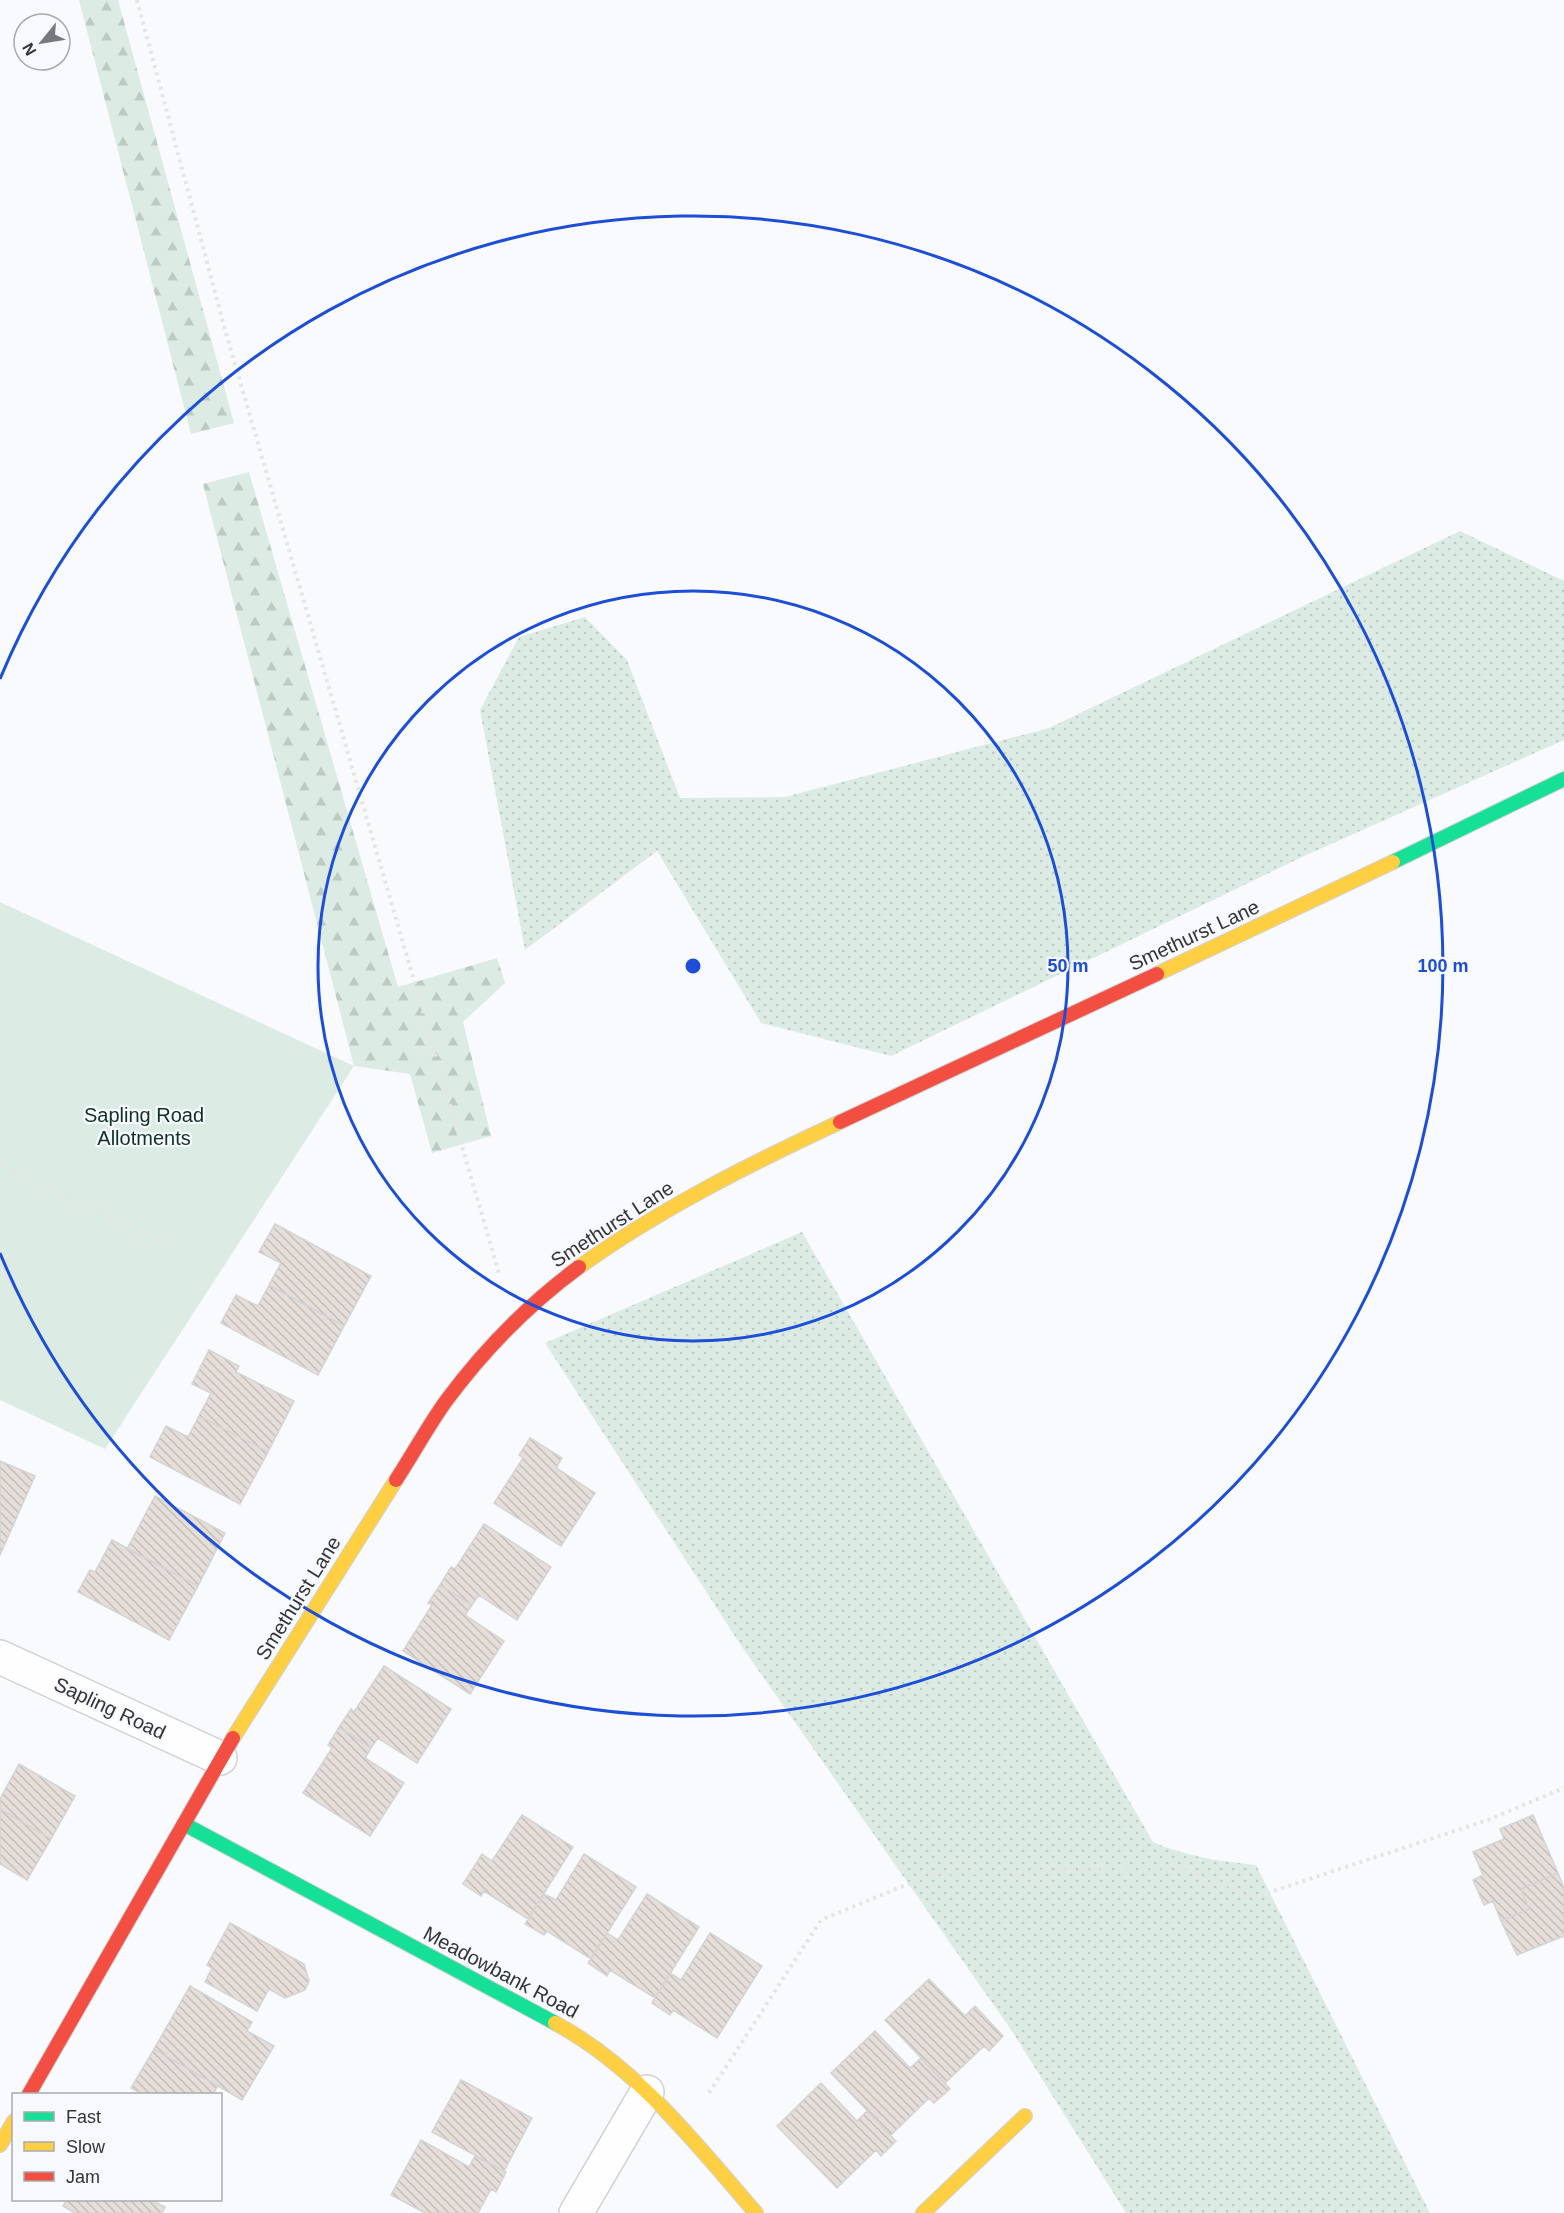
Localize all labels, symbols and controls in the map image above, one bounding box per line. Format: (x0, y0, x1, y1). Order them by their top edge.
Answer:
north arrow (12, 12, 72, 72)
text: N (19, 40, 40, 59)
street label: Smethurst Lane (1125, 895, 1263, 975)
centre of rings (683, 956, 703, 976)
text: 50 m (1047, 956, 1089, 976)
text: 100 m (1417, 956, 1469, 976)
park label: Sapling Road Allotments (84, 1104, 204, 1149)
street label: Smethurst Lane (547, 1176, 677, 1272)
street label: Smethurst Lane (251, 1532, 345, 1664)
street label: Sapling Road (51, 1673, 169, 1743)
street label: Meadowbank Road (420, 1922, 582, 2022)
legend (12, 2093, 222, 2201)
text: Fast (66, 2107, 101, 2127)
text: Slow (66, 2137, 106, 2157)
text: Jam (66, 2167, 100, 2187)

